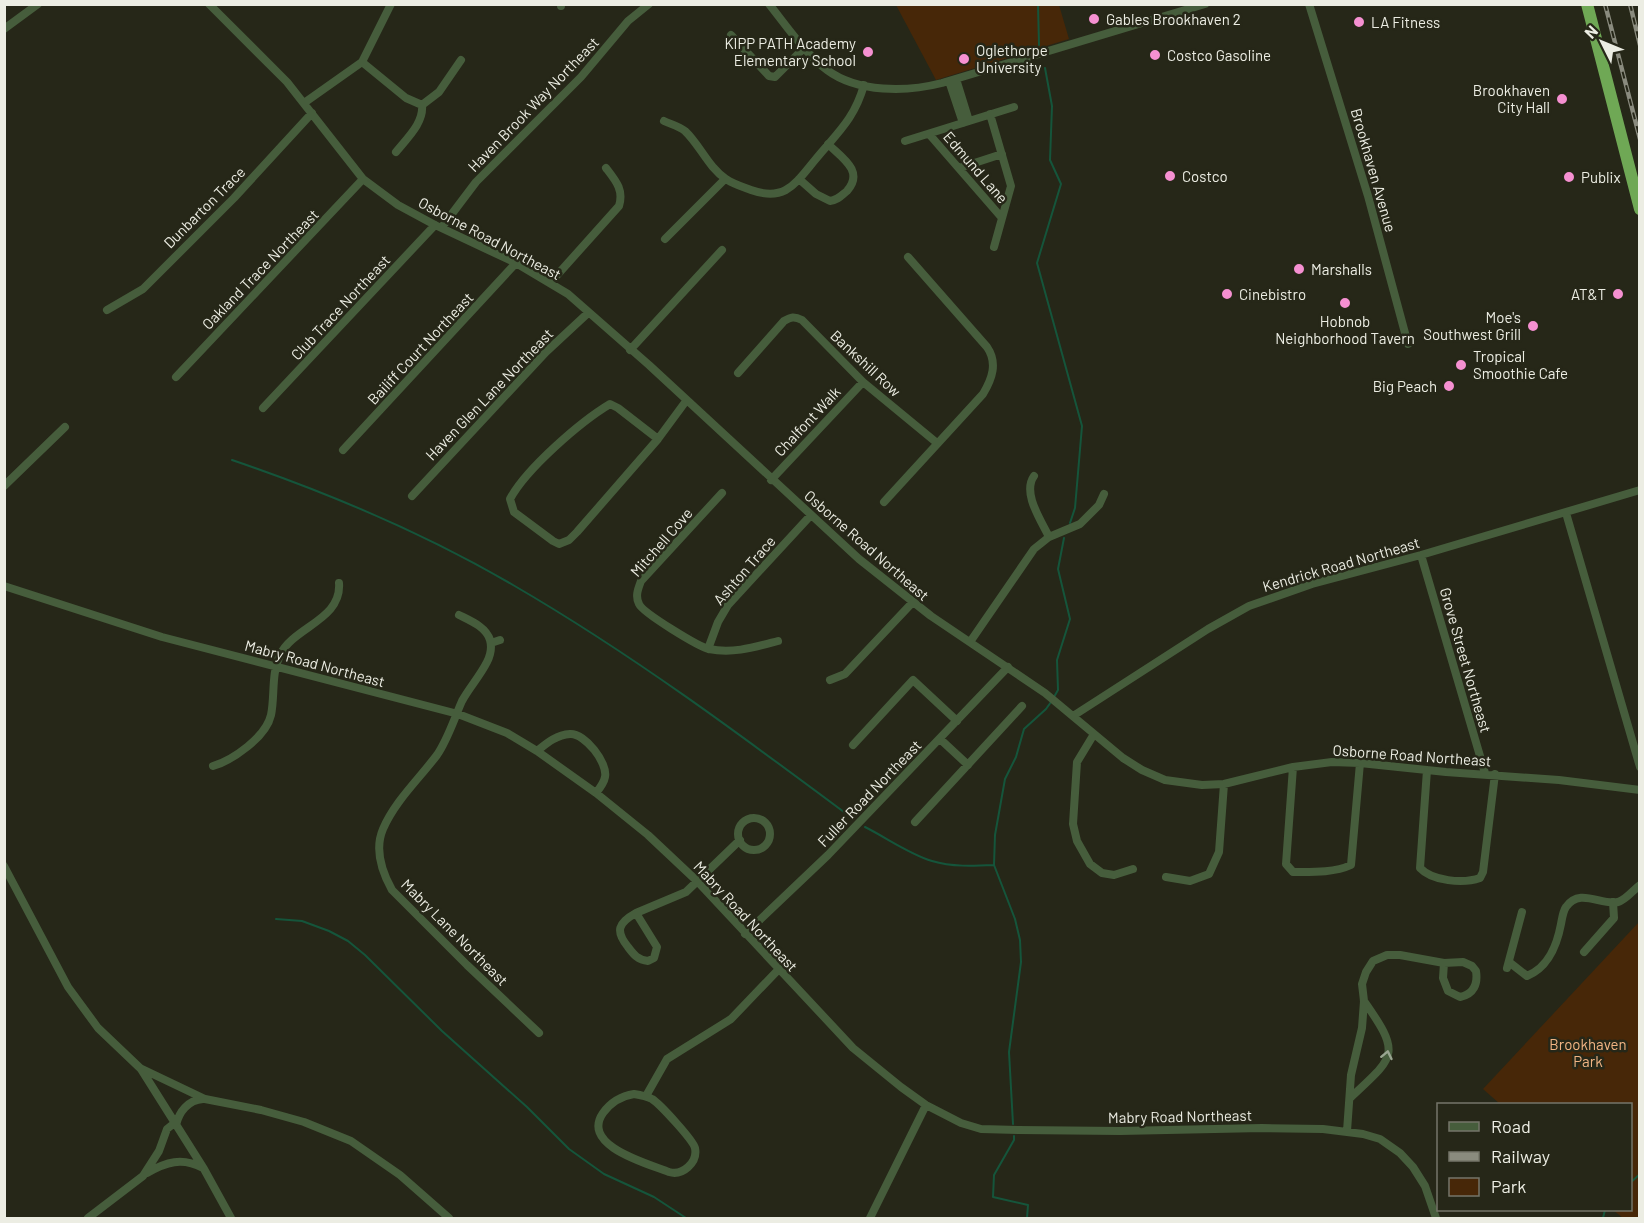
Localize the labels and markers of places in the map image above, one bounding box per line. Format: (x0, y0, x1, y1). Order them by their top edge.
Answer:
place label: Gables Brookhaven 2 (1106, 10, 1241, 28)
marker: Gables Brookhaven 2 (1087, 12, 1101, 26)
place label: LA Fitness (1371, 13, 1440, 31)
marker: LA Fitness (1352, 15, 1366, 29)
place label: KIPP PATH Academy Elementary School (724, 34, 856, 69)
place label: Oglethorpe University (976, 41, 1048, 76)
marker: KIPP PATH Academy Elementary School (861, 45, 875, 59)
place label: Costco Gasoline (1167, 46, 1271, 64)
marker: Costco Gasoline (1148, 48, 1162, 62)
marker: Oglethorpe University (957, 52, 971, 66)
place label: Brookhaven City Hall (1473, 81, 1550, 116)
marker: Brookhaven City Hall (1555, 92, 1569, 106)
place label: Costco (1182, 167, 1228, 185)
place label: Publix (1581, 168, 1621, 186)
marker: Costco (1163, 169, 1177, 183)
marker: Publix (1562, 170, 1576, 184)
place label: Marshalls (1311, 260, 1372, 278)
marker: Marshalls (1292, 262, 1306, 276)
place label: Cinebistro (1239, 285, 1306, 303)
place label: AT&T (1571, 285, 1606, 303)
marker: Cinebistro (1220, 287, 1234, 301)
marker: AT&T (1611, 287, 1625, 301)
marker: Hobnob Neighborhood Tavern (1338, 296, 1352, 310)
place label: Moe's Southwest Grill (1423, 308, 1521, 343)
place label: Hobnob Neighborhood Tavern (1275, 312, 1415, 347)
marker: Moe's Southwest Grill (1526, 319, 1540, 333)
place label: Tropical Smoothie Cafe (1473, 347, 1568, 382)
marker: Tropical Smoothie Cafe (1454, 358, 1468, 372)
place label: Big Peach (1373, 377, 1437, 395)
marker: Big Peach (1442, 379, 1456, 393)

